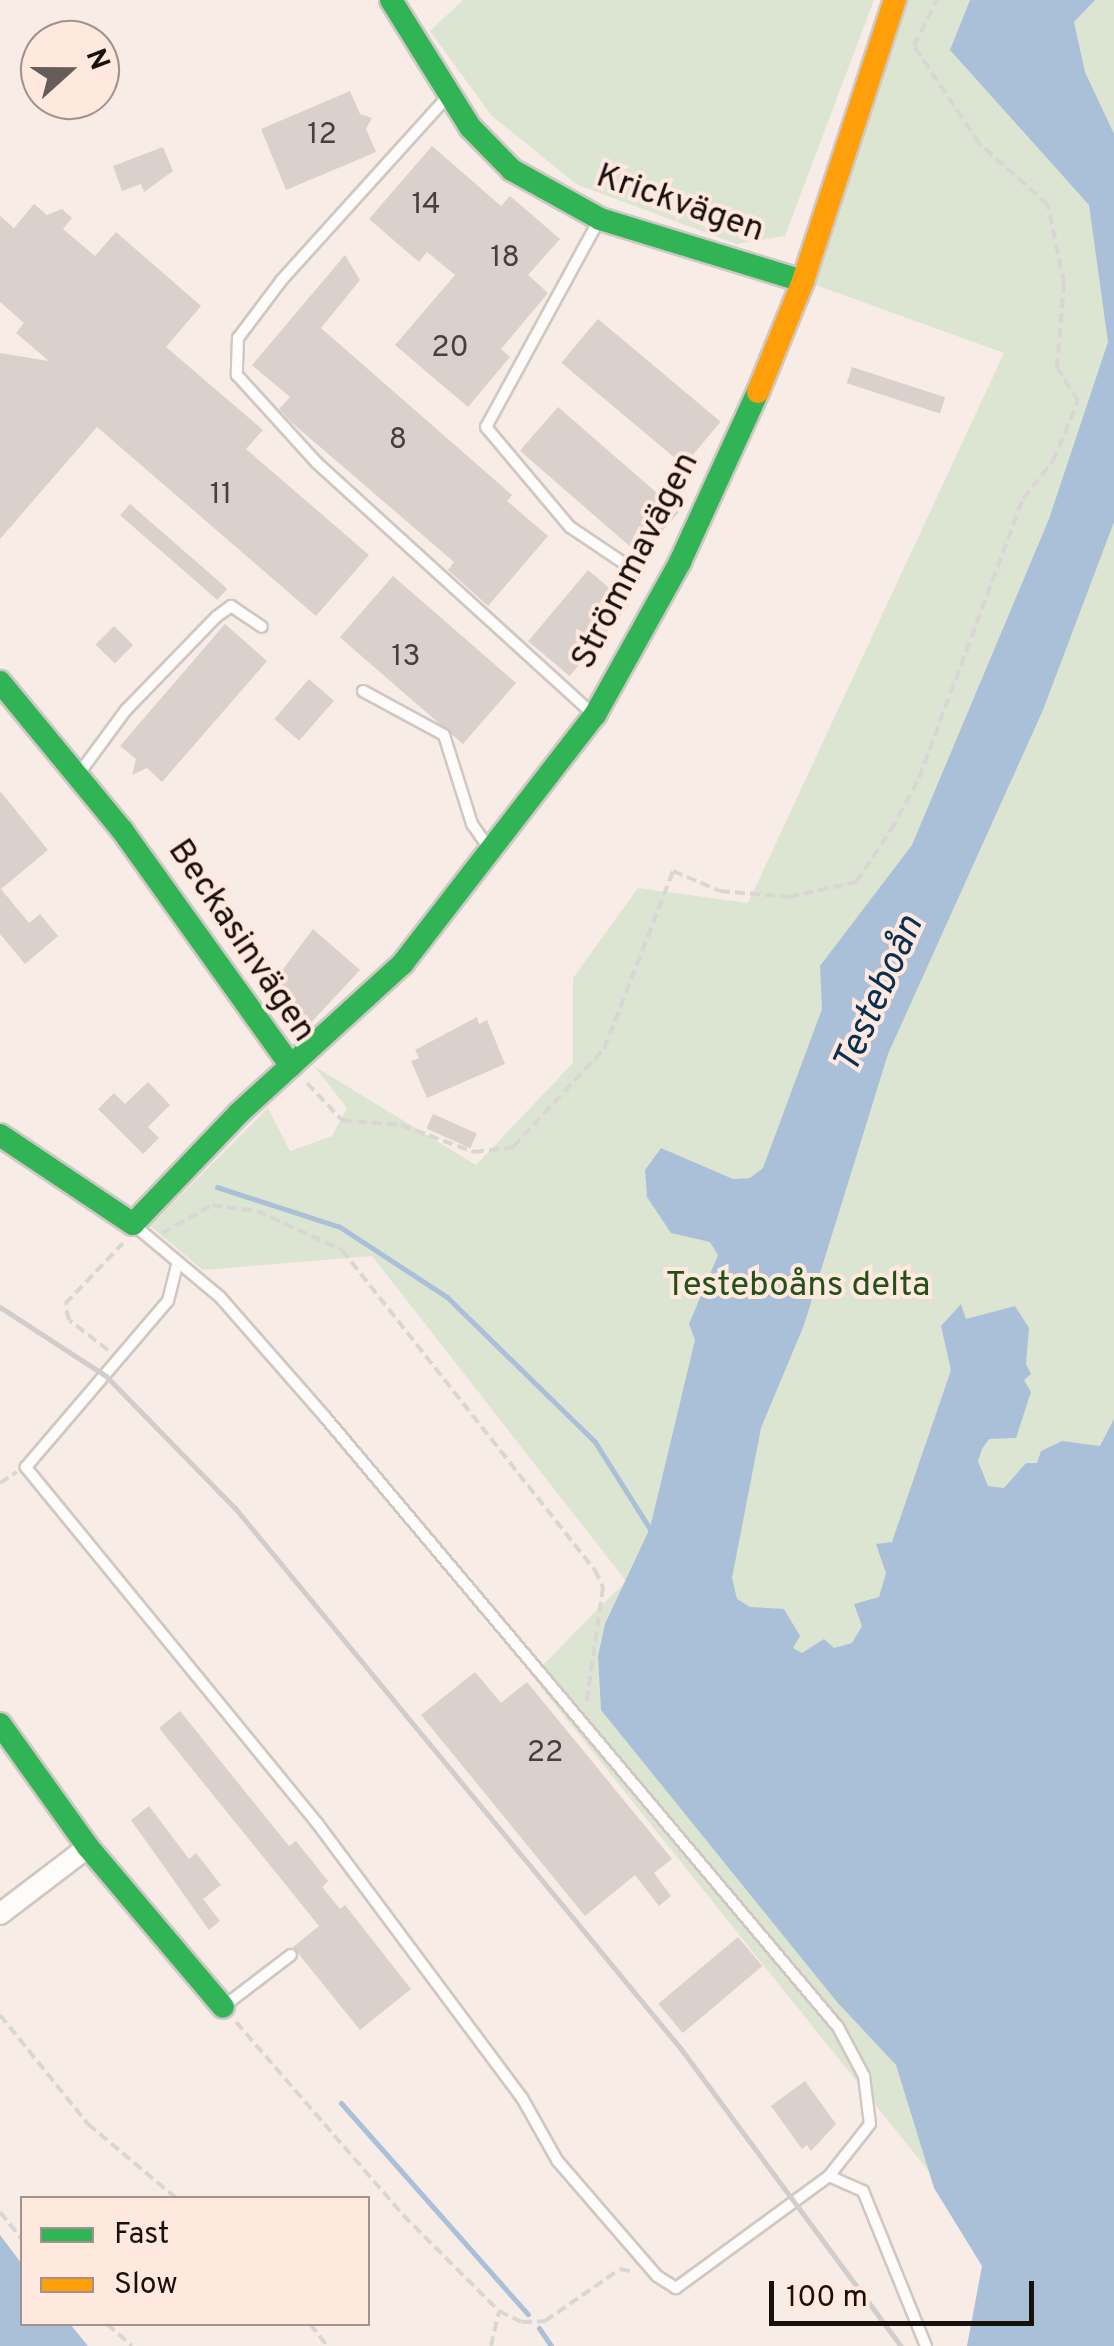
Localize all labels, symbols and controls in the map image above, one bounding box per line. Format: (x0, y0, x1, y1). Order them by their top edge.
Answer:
north arrow (20, 20, 120, 120)
text: N (76, 44, 117, 76)
house number: 12 (307, 118, 337, 154)
street label: Krickvägen (590, 156, 770, 252)
house number: 14 (411, 188, 441, 224)
house number: 18 (490, 241, 520, 277)
house number: 20 (431, 331, 469, 367)
house number: 8 (389, 423, 407, 459)
street label: Strömmavägen (563, 445, 709, 677)
house number: 11 (210, 478, 232, 514)
house number: 13 (391, 640, 421, 676)
street label: Beckasinvägen (158, 832, 324, 1050)
water label: Testeboån (825, 909, 935, 1081)
park label: Testeboåns delta (666, 1265, 930, 1307)
house number: 22 (527, 1736, 563, 1772)
legend (20, 2196, 370, 2326)
text: Fast (114, 2217, 169, 2254)
scale bar (774, 2261, 1039, 2323)
text: Slow (114, 2267, 178, 2304)
text: 100 m (786, 2280, 868, 2317)

